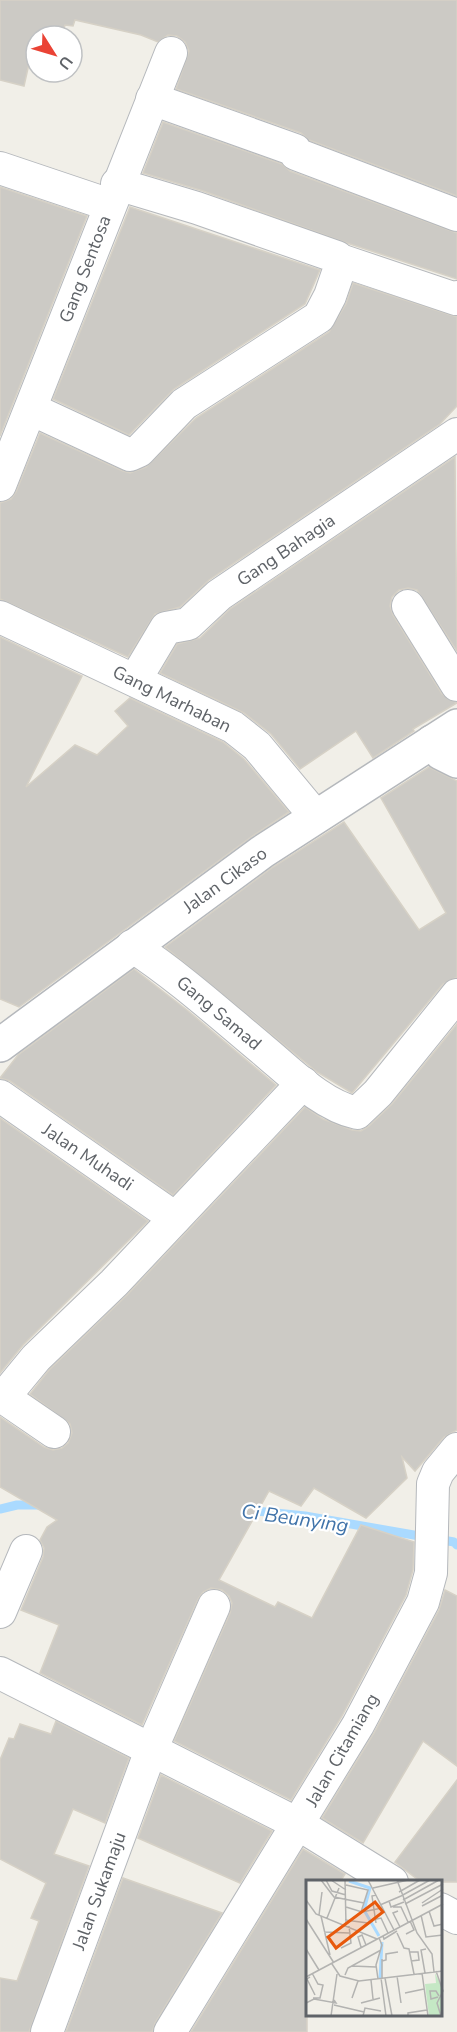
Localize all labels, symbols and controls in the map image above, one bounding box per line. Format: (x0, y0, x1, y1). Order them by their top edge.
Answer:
north arrow (24, 24, 84, 84)
text: U (53, 51, 78, 74)
street label: Gang Sentosa (53, 212, 117, 326)
street label: Gang Bahagia (232, 508, 340, 592)
street label: Gang Marhaban (109, 660, 235, 738)
street label: Jalan Cikaso (177, 841, 272, 919)
street label: Gang Samad (171, 970, 267, 1056)
street label: Jalan Muhadi (37, 1117, 138, 1196)
water label: Ci Beunying (240, 1498, 350, 1539)
street label: Jalan Citamiang (299, 1689, 384, 1812)
street label: Jalan Sukamaju (66, 1829, 131, 1954)
inset map (306, 1880, 442, 2017)

